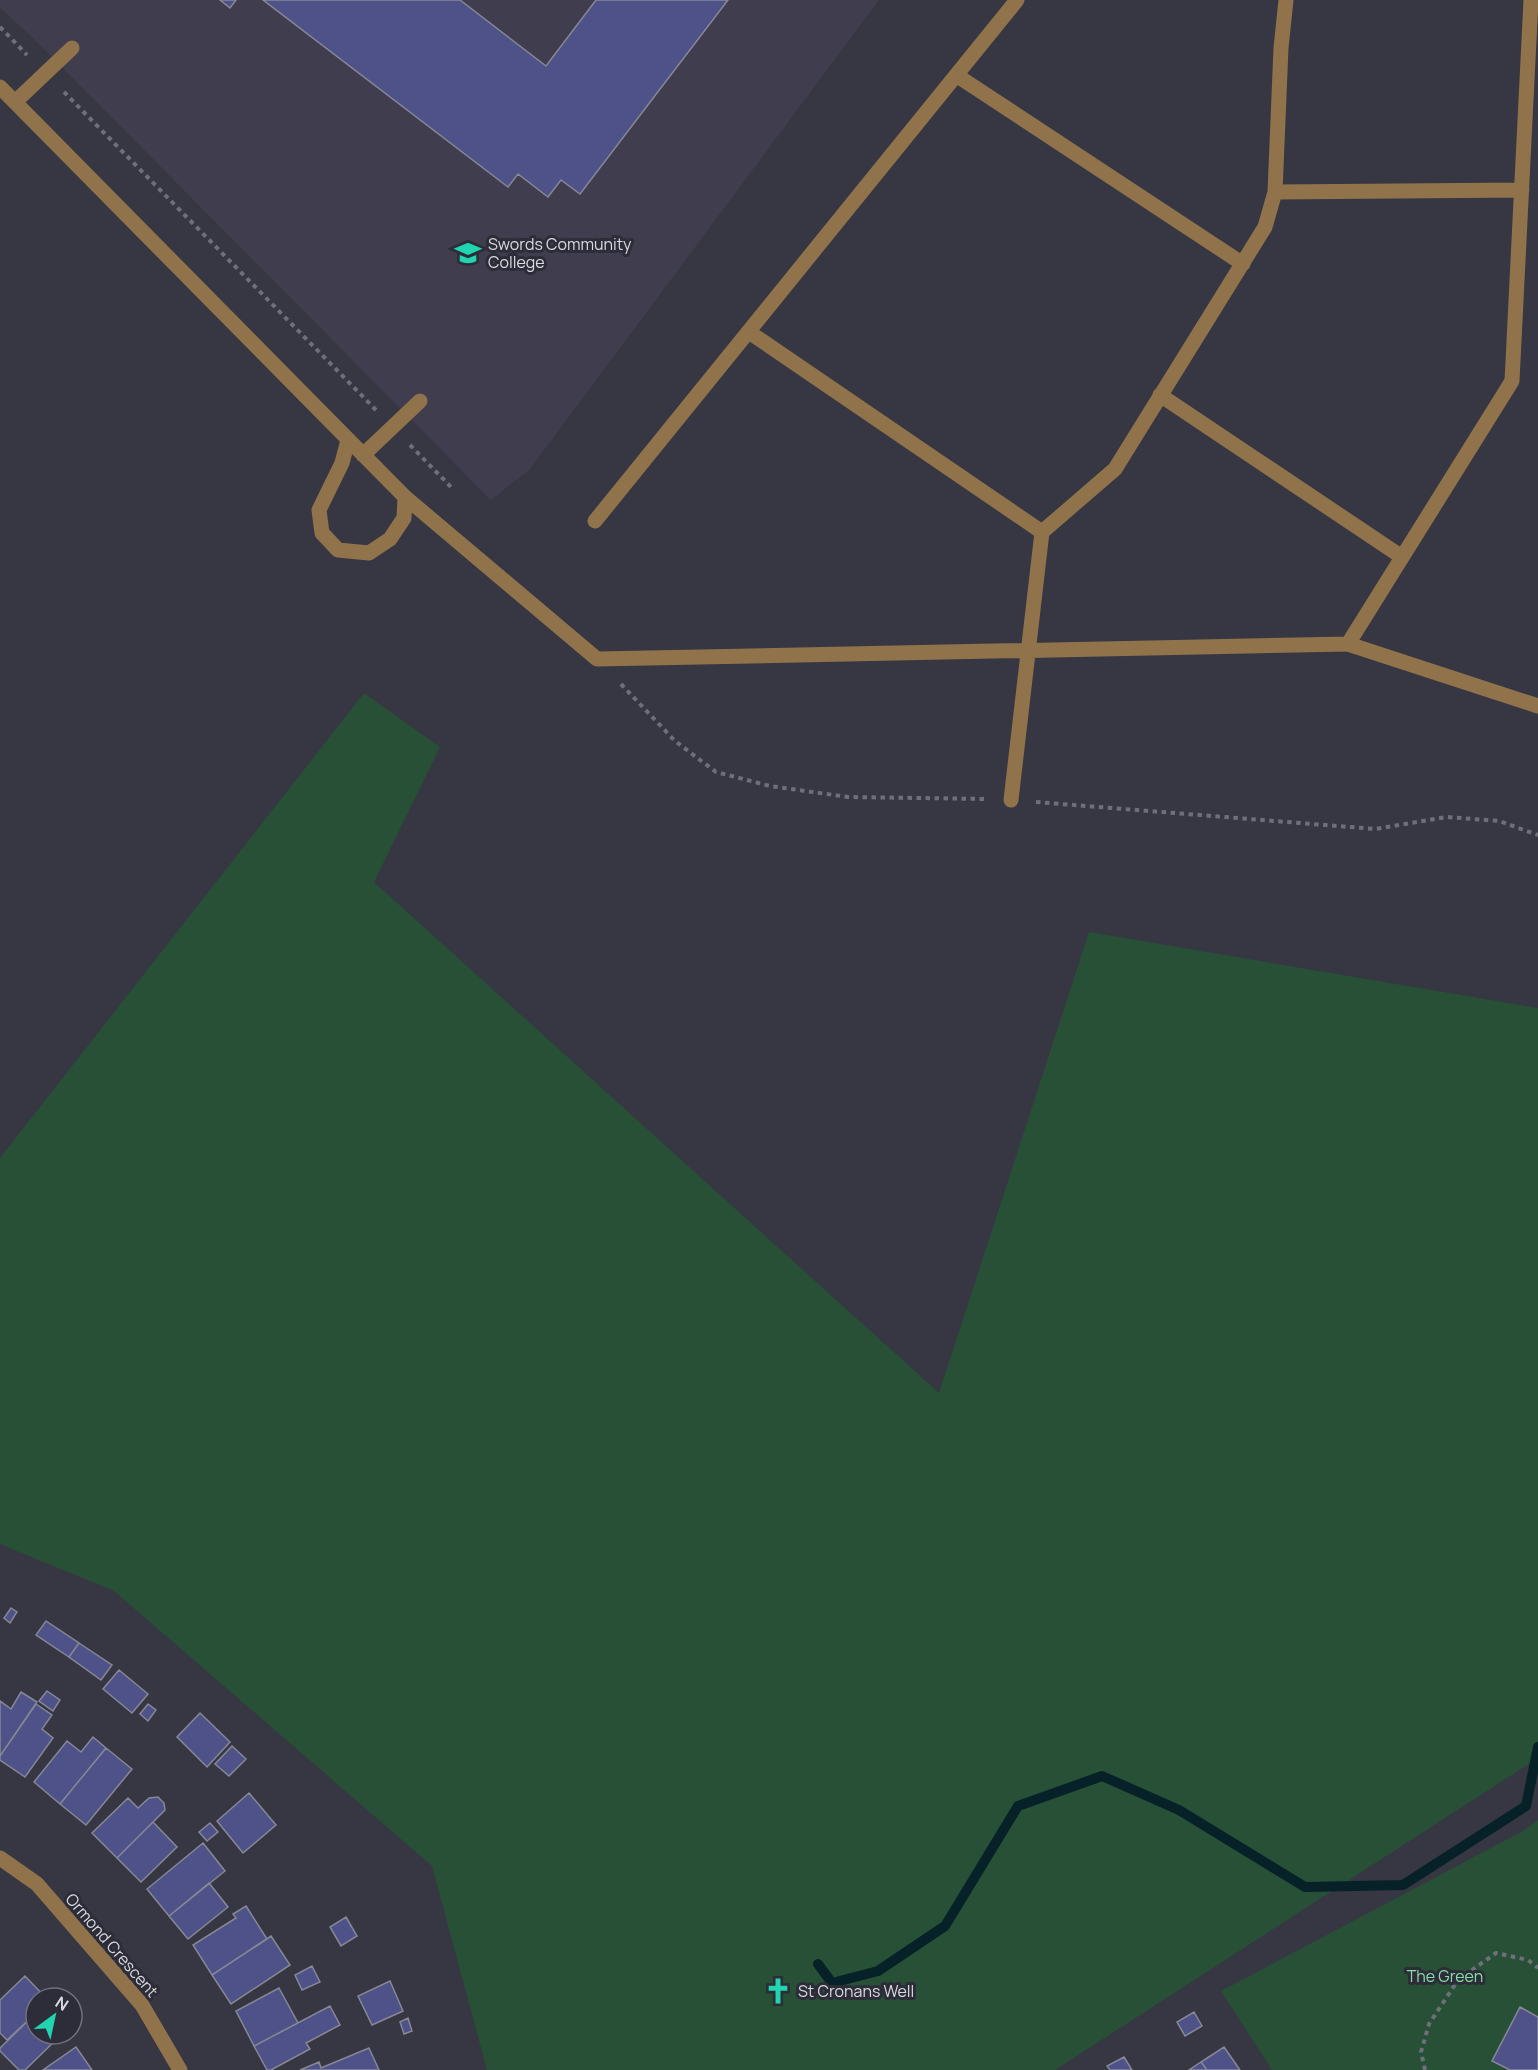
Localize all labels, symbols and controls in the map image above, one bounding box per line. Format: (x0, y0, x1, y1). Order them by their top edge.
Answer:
place label: Swords Community College (488, 233, 632, 273)
school or university icon: Swords Community College (453, 238, 483, 268)
street label: Ormond Crescent (61, 1888, 163, 2002)
park label: The Green (1407, 1965, 1483, 1987)
church icon: St Cronans Well (763, 1976, 793, 2006)
place label: St Cronans Well (798, 1980, 914, 2002)
north arrow (24, 1986, 84, 2046)
text: N (51, 1991, 73, 2016)

